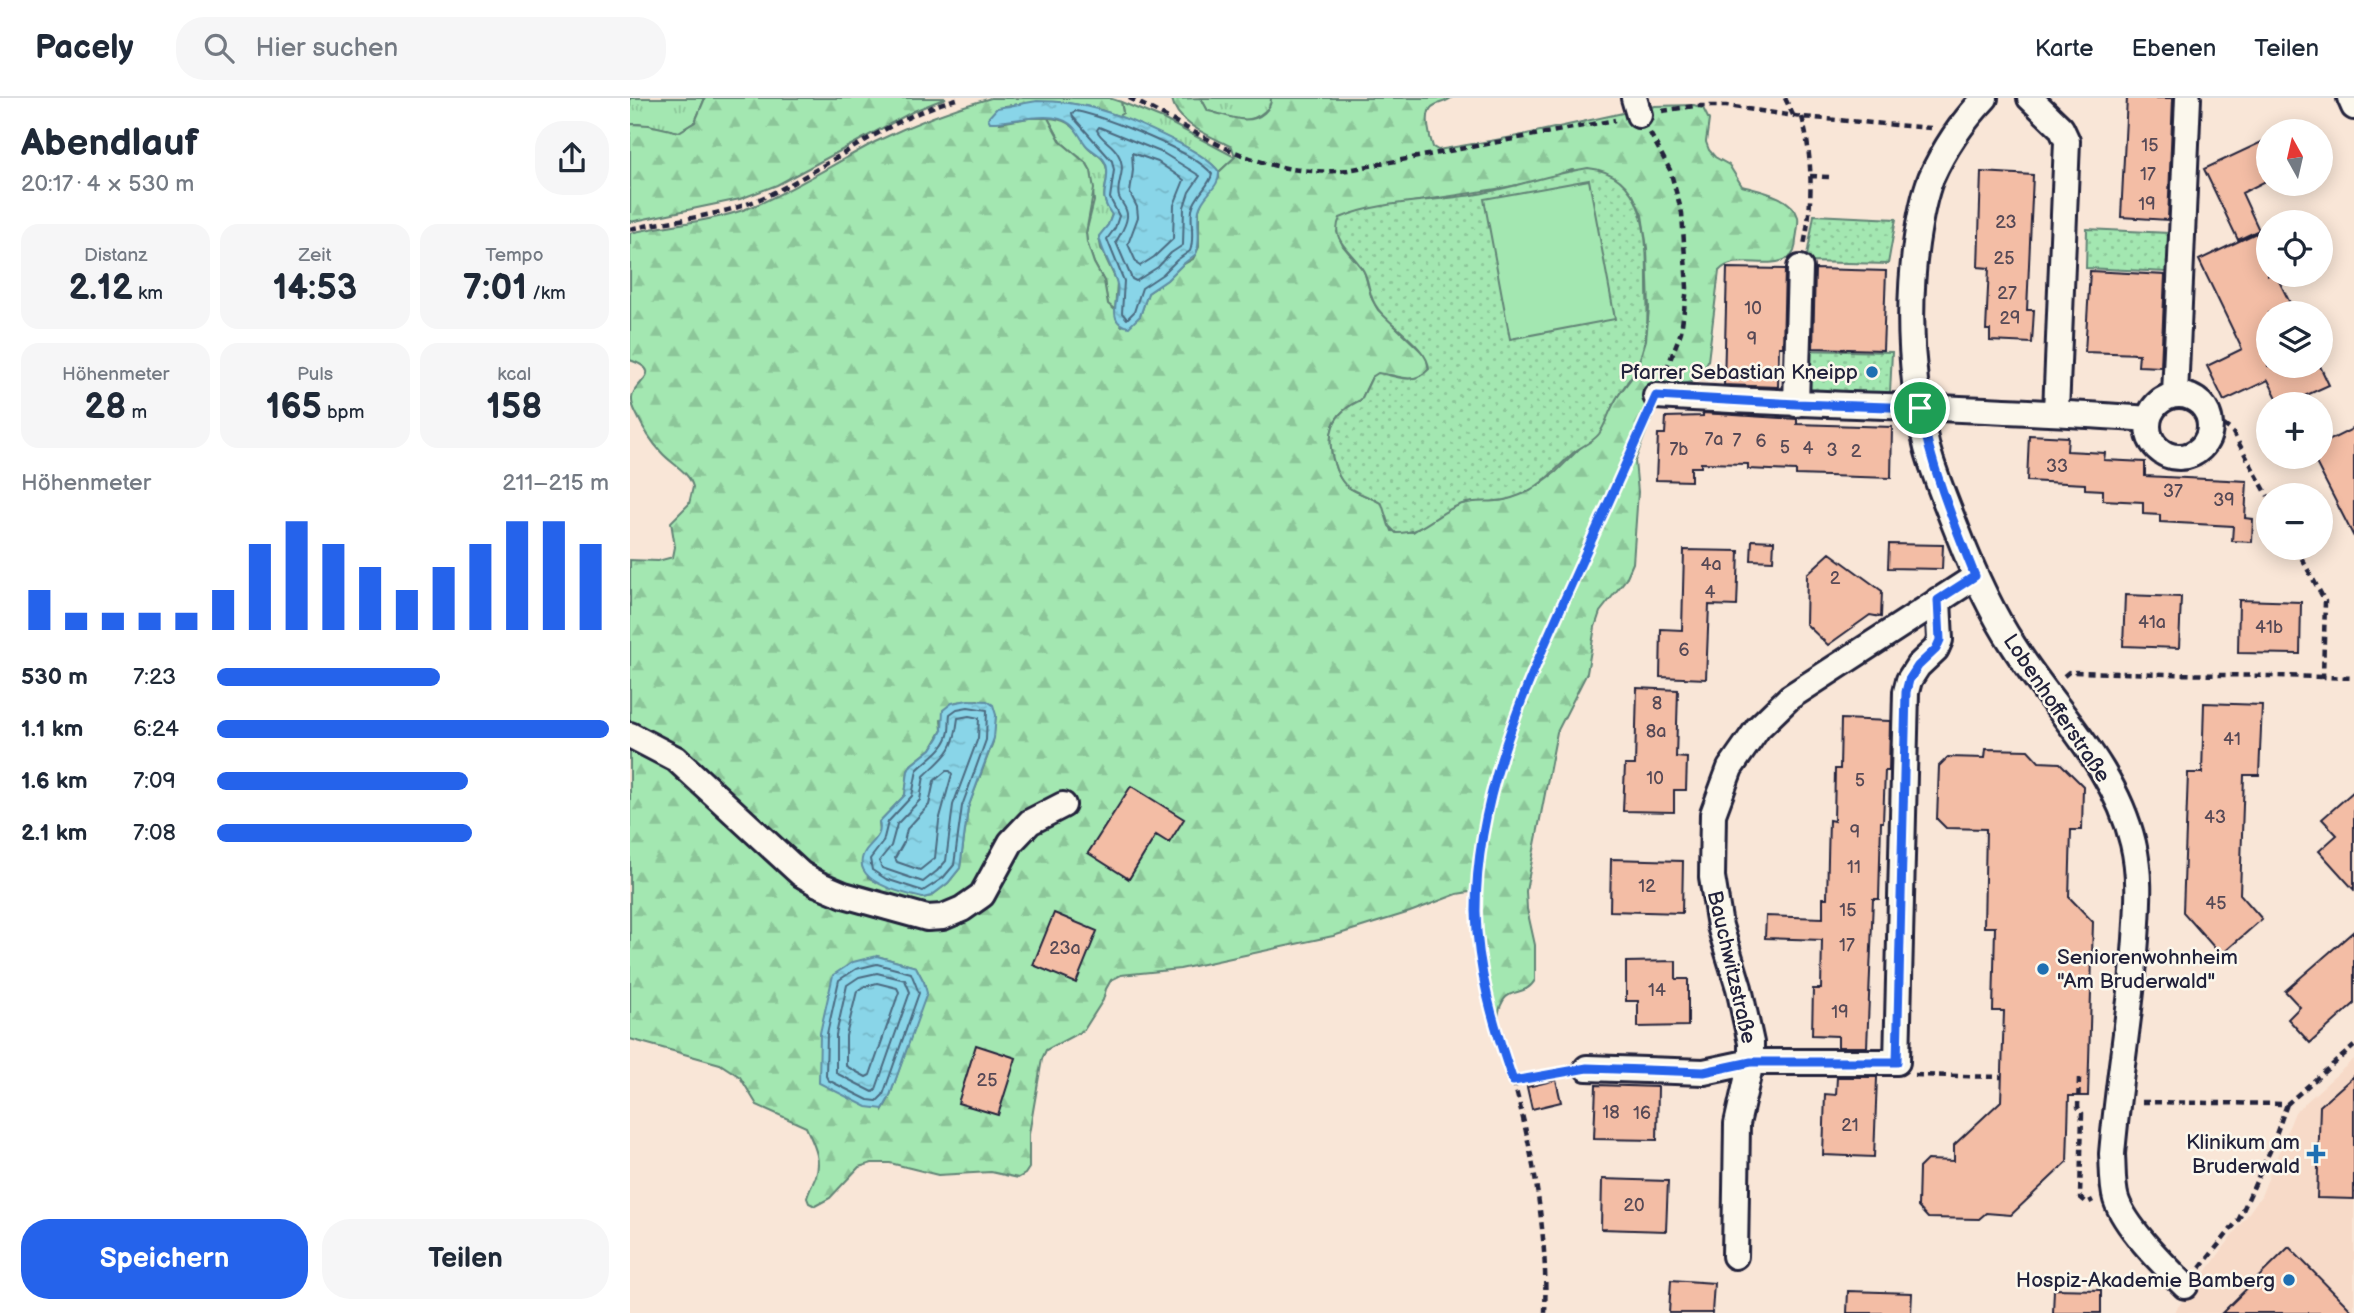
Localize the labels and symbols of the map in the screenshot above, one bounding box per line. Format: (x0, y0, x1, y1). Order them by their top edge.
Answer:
north arrow (2256, 119, 2333, 196)
house number: 15 (2141, 135, 2159, 156)
house number: 17 (2140, 164, 2156, 185)
house number: 19 (2138, 194, 2156, 215)
house number: 23 (1995, 212, 2017, 233)
house number: 25 (1994, 248, 2014, 269)
house number: 27 (1997, 283, 2017, 304)
house number: 10 (1744, 298, 1762, 319)
house number: 29 (1999, 308, 2021, 329)
house number: 9 (1747, 329, 1757, 350)
place label: Pfarrer Sebastian Kneipp (1620, 360, 1858, 385)
marker: Pfarrer Sebastian Kneipp (1864, 364, 1880, 380)
pin (1890, 378, 1950, 438)
house number: 7a (1704, 429, 1724, 450)
house number: 7 (1733, 430, 1742, 451)
house number: 6 (1756, 431, 1767, 452)
house number: 5 (1780, 437, 1790, 458)
house number: 4 (1803, 438, 1814, 459)
house number: 7b (1670, 439, 1688, 460)
house number: 3 (1826, 440, 1838, 461)
house number: 2 (1851, 441, 1862, 462)
house number: 33 (2046, 456, 2068, 477)
house number: 37 (2163, 481, 2183, 502)
house number: 39 (2213, 490, 2235, 511)
house number: 4a (1700, 554, 1722, 575)
house number: 2 (1830, 568, 1841, 589)
house number: 4 (1705, 582, 1716, 603)
house number: 41a (2138, 612, 2166, 633)
house number: 41b (2255, 617, 2283, 638)
street label: Lobenhofferstraße (1998, 629, 2116, 787)
house number: 6 (1679, 640, 1690, 661)
house number: 8 (1652, 693, 1662, 714)
house number: 8a (1646, 721, 1666, 742)
house number: 41 (2223, 729, 2241, 750)
house number: 10 (1646, 768, 1664, 789)
house number: 5 (1855, 770, 1865, 791)
house number: 43 (2204, 807, 2226, 828)
house number: 9 (1850, 822, 1860, 843)
house number: 11 (1847, 857, 1861, 878)
house number: 12 (1638, 876, 1656, 897)
street label: Bauchwitzstraße (1702, 888, 1761, 1046)
house number: 45 (2205, 893, 2227, 914)
house number: 15 (1839, 900, 1857, 921)
house number: 17 (1839, 935, 1855, 956)
house number: 23a (1049, 938, 1081, 959)
place label: Seniorenwohnheim "Am Bruderwald" (2057, 945, 2238, 994)
marker: Seniorenwohnheim "Am Bruderwald" (2035, 961, 2051, 977)
house number: 14 (1648, 980, 1666, 1001)
house number: 19 (1831, 1002, 1849, 1023)
house number: 25 (977, 1070, 997, 1091)
house number: 18 (1602, 1102, 1620, 1123)
house number: 16 (1633, 1103, 1651, 1124)
house number: 21 (1841, 1115, 1859, 1136)
place label: Klinikum am Bruderwald (2186, 1130, 2300, 1179)
marker: Klinikum am Bruderwald (2306, 1144, 2326, 1164)
house number: 20 (1623, 1195, 1645, 1216)
place label: Hospiz-Akademie Bamberg (2016, 1268, 2275, 1293)
marker: Hospiz-Akademie Bamberg (2281, 1272, 2297, 1288)

